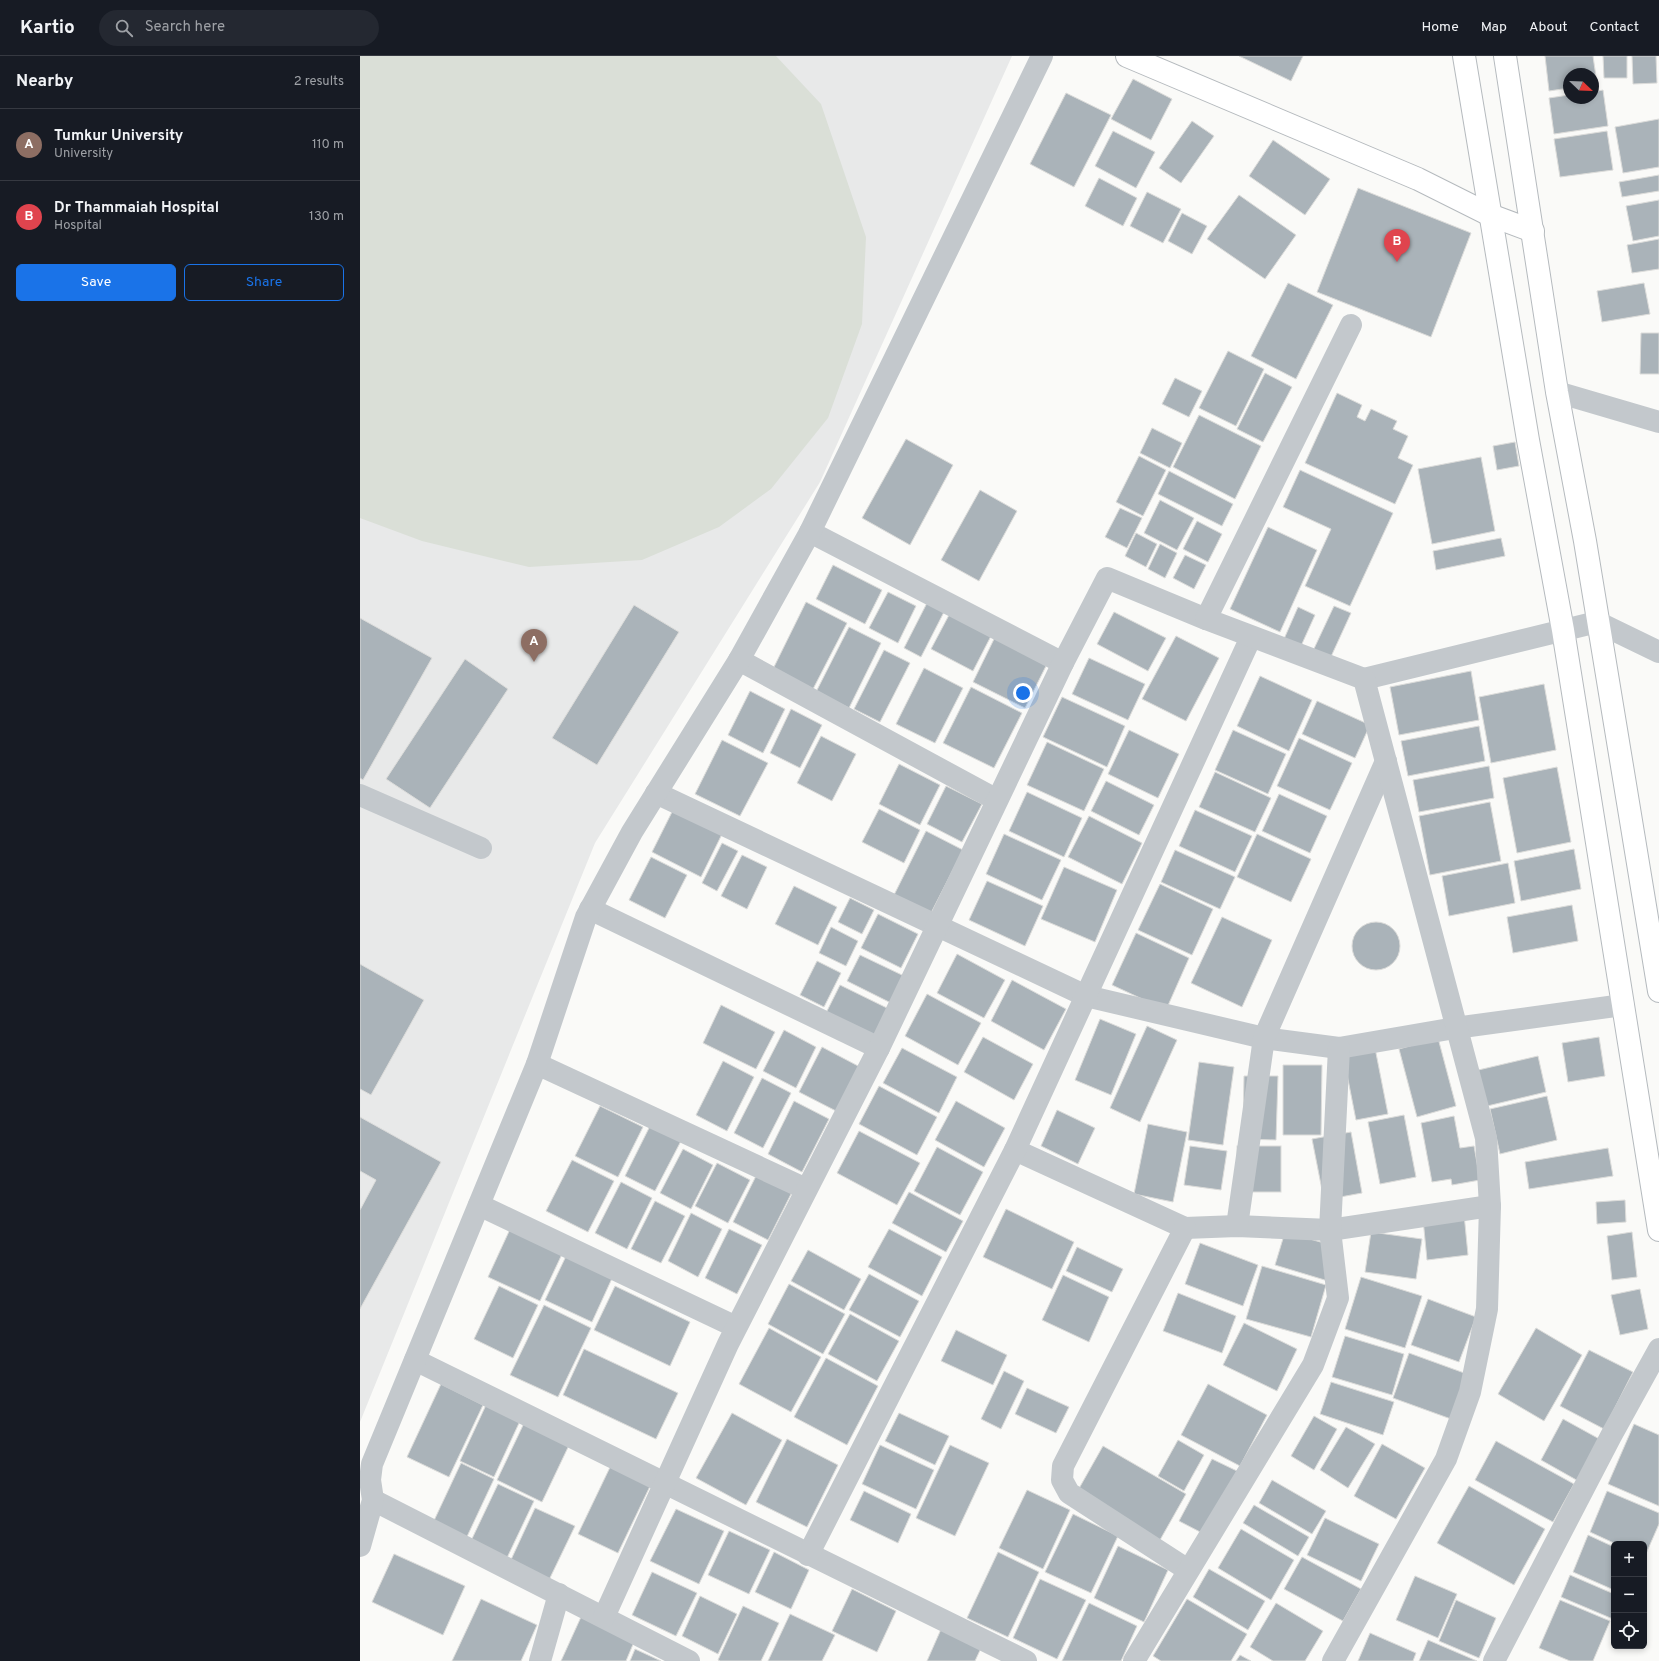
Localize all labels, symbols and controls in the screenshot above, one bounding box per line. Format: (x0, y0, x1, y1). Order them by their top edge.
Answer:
search box (99, 10, 379, 46)
text: Kartio (20, 16, 75, 40)
icon: search (113, 17, 135, 39)
text: Search here (145, 18, 225, 37)
text: Home (1422, 19, 1459, 36)
text: Map (1481, 19, 1507, 36)
text: About (1529, 19, 1568, 36)
text: Contact (1590, 19, 1639, 36)
north arrow (1563, 68, 1599, 104)
text: Nearby (16, 71, 73, 93)
text: 2 results (294, 74, 344, 90)
text: Tumkur University (54, 127, 183, 146)
text: A (24, 137, 34, 153)
text: 110 m (312, 137, 344, 153)
text: University (54, 146, 113, 162)
text: Dr Thammaiah Hospital (54, 199, 219, 218)
text: B (25, 209, 33, 225)
text: 130 m (309, 209, 344, 225)
text: Hospital (54, 218, 102, 234)
pin: B (1384, 229, 1410, 262)
button: Save (16, 264, 176, 301)
button: Share (184, 264, 344, 301)
pin: A (521, 629, 547, 662)
your location (1013, 683, 1033, 703)
map controls (1611, 1541, 1647, 1649)
button: + (1611, 1541, 1647, 1577)
button: − (1611, 1577, 1647, 1613)
button: locate (1611, 1613, 1647, 1649)

